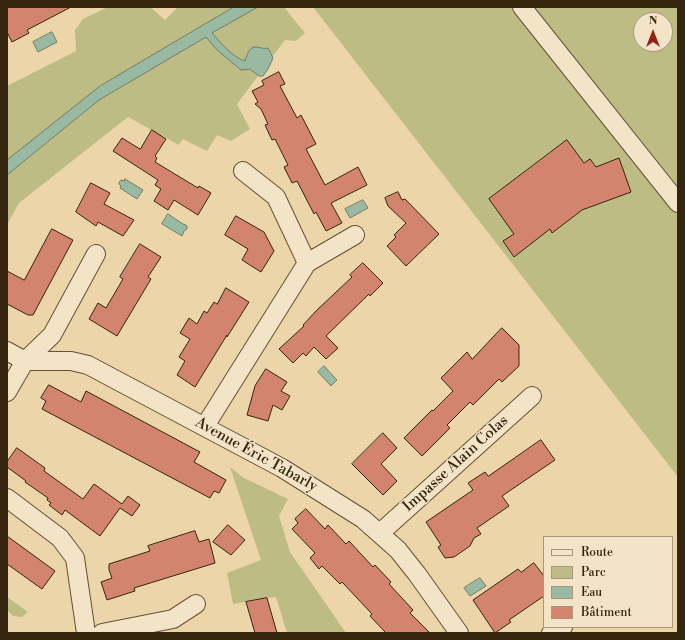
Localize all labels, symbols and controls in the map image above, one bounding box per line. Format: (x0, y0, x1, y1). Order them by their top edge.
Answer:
north arrow (633, 12, 673, 52)
text: N (649, 14, 657, 28)
street label: Impasse Alain Colas (400, 412, 512, 516)
street label: Avenue Éric Tabarly (192, 414, 320, 496)
legend (543, 536, 673, 628)
text: Route (581, 545, 613, 560)
text: Parc (581, 565, 606, 580)
text: Eau (581, 585, 602, 600)
text: Bâtiment (581, 605, 632, 620)

